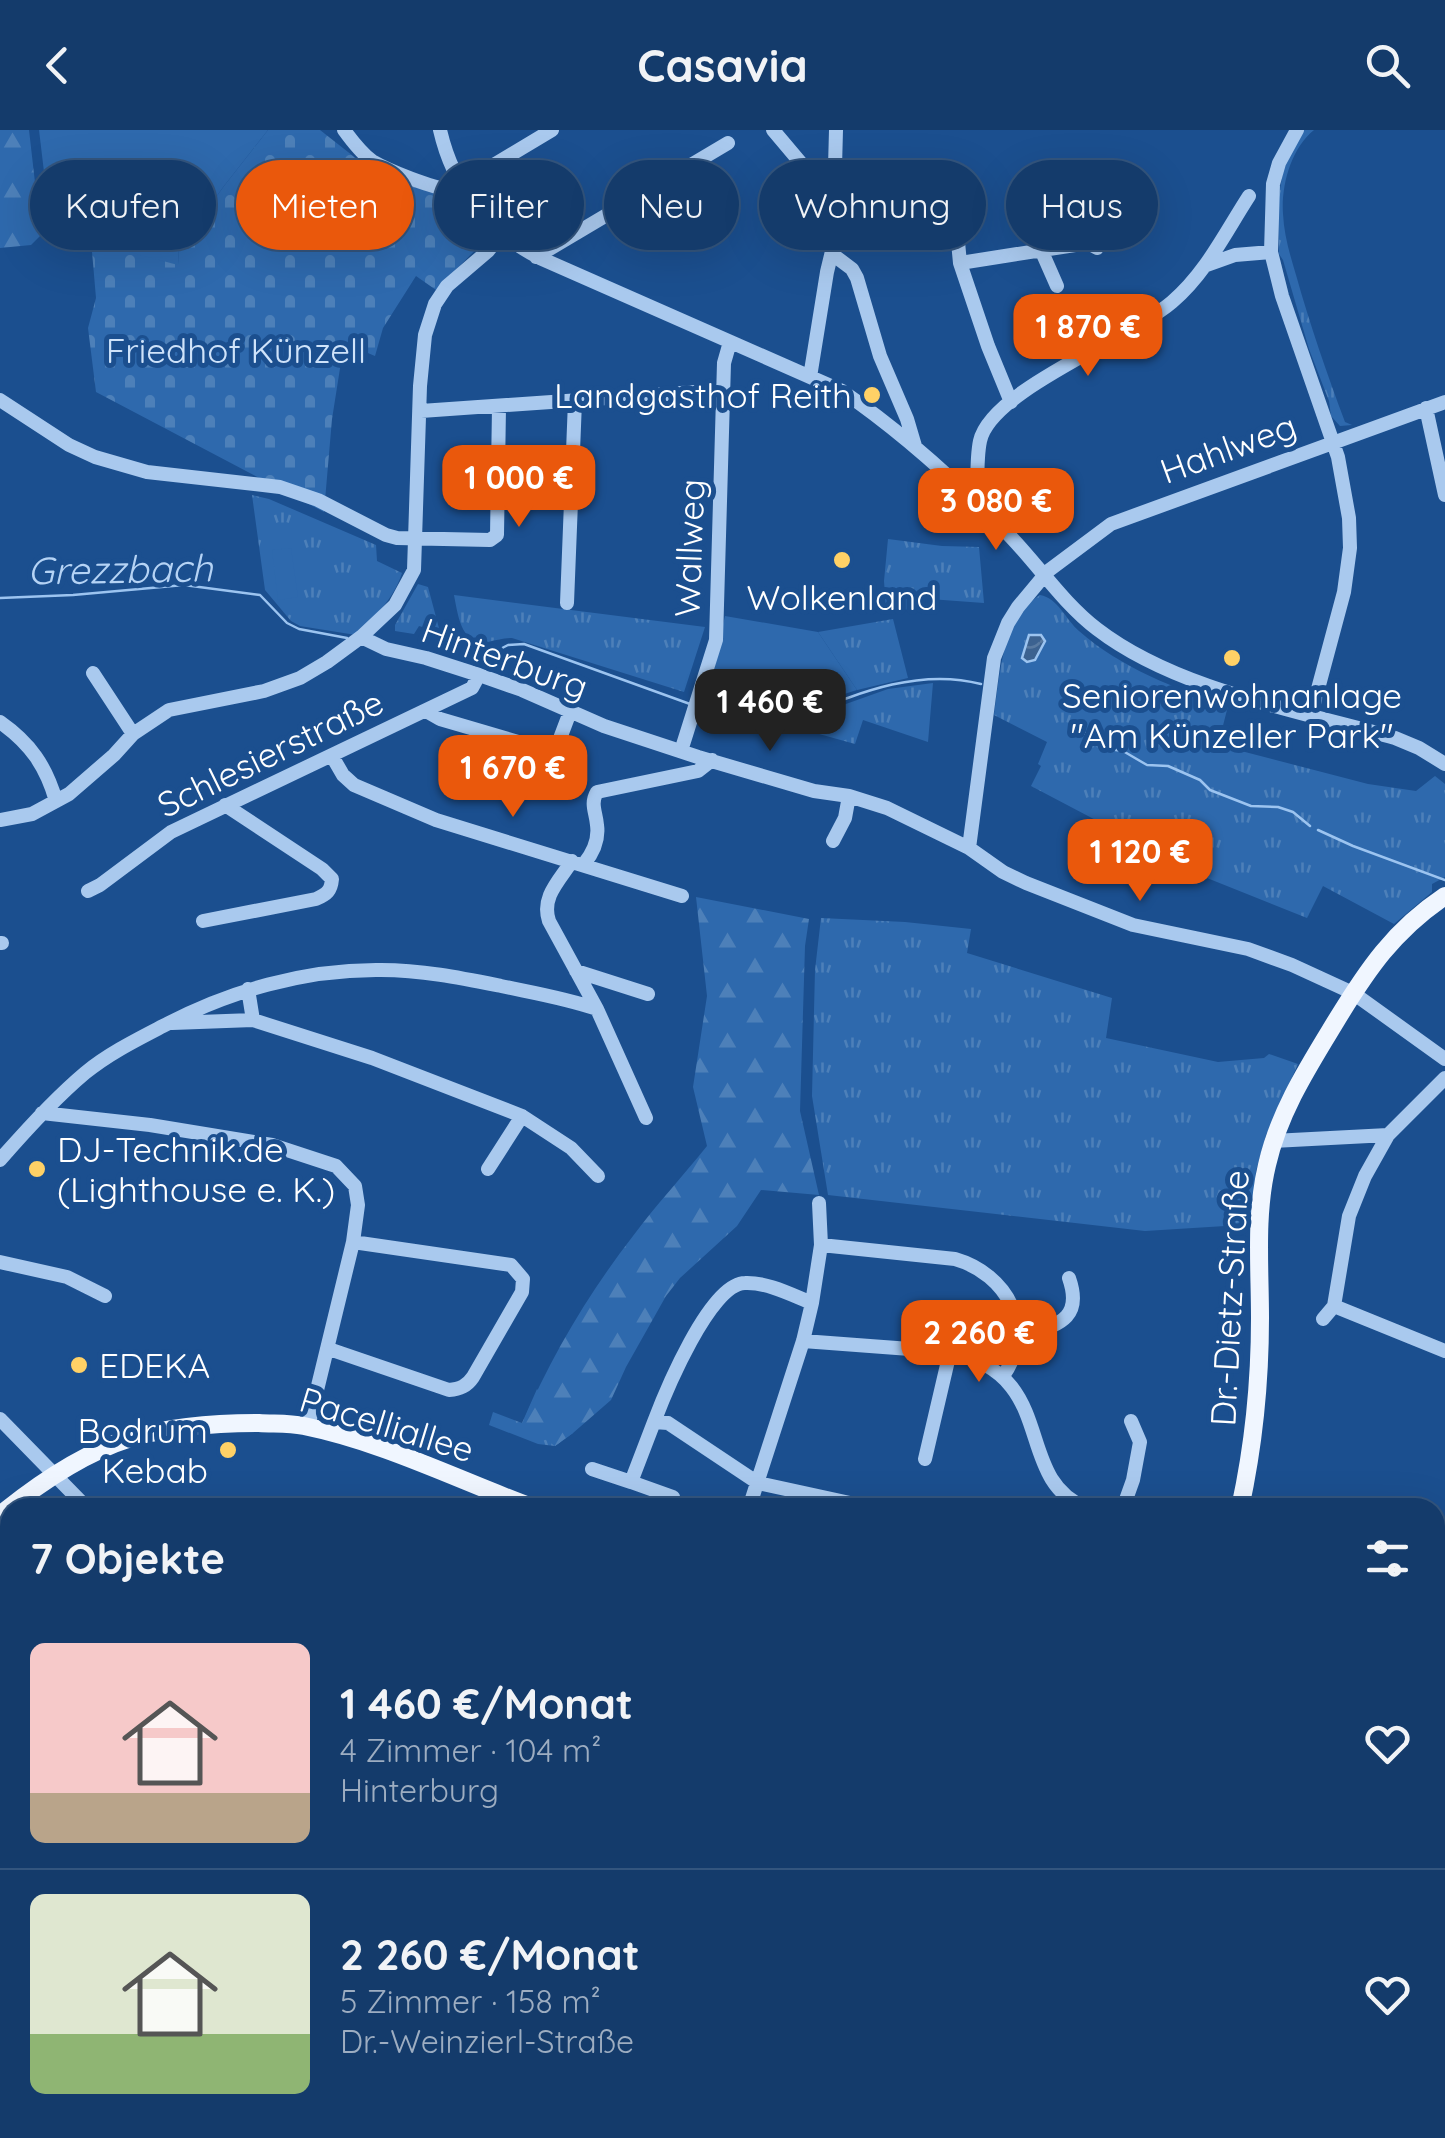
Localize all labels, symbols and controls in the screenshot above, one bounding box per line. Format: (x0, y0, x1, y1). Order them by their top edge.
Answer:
text: Casavia (637, 37, 808, 93)
icon: back (30, 38, 85, 93)
icon: search (1360, 38, 1415, 93)
chip: Kaufen (30, 160, 216, 250)
chip: Mieten (236, 160, 414, 250)
chip: Filter (434, 160, 584, 250)
chip: Neu (604, 160, 739, 250)
chip: Wohnung (759, 160, 986, 250)
chip: Haus (1006, 160, 1158, 250)
pin: 1 870 € (996, 294, 1180, 379)
text: 1 870 € (1035, 306, 1141, 346)
park label: Friedhof Künzell (106, 328, 366, 372)
place label: Landgasthof Reith (554, 373, 852, 417)
marker: Landgasthof Reith (861, 384, 883, 406)
street label: Hahlweg (1154, 403, 1302, 493)
pin: 1 000 € (427, 445, 611, 530)
text: 1 000 € (464, 457, 574, 497)
pin: 3 080 € (904, 468, 1088, 553)
street label: Wallweg (665, 478, 713, 618)
text: 3 080 € (940, 480, 1052, 520)
water label: Grezzbach (27, 543, 215, 595)
marker: Wolkenland (831, 549, 853, 571)
place label: Wolkenland (746, 575, 938, 619)
street label: Hinterburg (416, 608, 594, 708)
marker: Seniorenwohnanlage "Am Künzeller Park" (1221, 647, 1243, 669)
pin: 1 460 € (678, 669, 862, 754)
place label: Seniorenwohnanlage "Am Künzeller Park" (1062, 673, 1402, 757)
street label: Schlesierstraße (150, 679, 390, 827)
text: 1 460 € (717, 681, 823, 721)
pin: 1 670 € (421, 735, 605, 820)
text: 1 670 € (460, 747, 566, 787)
pin: 1 120 € (1048, 819, 1232, 904)
text: 1 120 € (1090, 831, 1190, 871)
place label: DJ-Technik.de (Lighthouse e. K.) (57, 1127, 335, 1211)
marker: DJ-Technik.de (Lighthouse e. K.) (26, 1158, 48, 1180)
street label: Dr.-Dietz-Straße (1200, 1169, 1258, 1427)
pin: 2 260 € (887, 1300, 1071, 1385)
text: 2 260 € (923, 1312, 1035, 1352)
place label: EDEKA (99, 1343, 210, 1387)
marker: EDEKA (68, 1354, 90, 1376)
street label: Pacelliallee (295, 1377, 479, 1471)
place label: Bodrum Kebab (78, 1408, 208, 1492)
marker: Bodrum Kebab (217, 1439, 239, 1461)
icon: filters (1360, 1531, 1415, 1586)
text: 7 Objekte (30, 1532, 225, 1585)
text: 1 460 €/Monat (340, 1677, 633, 1730)
icon: home (110, 1683, 230, 1803)
icon: heart (1360, 1716, 1415, 1771)
text: 4 Zimmer · 104 m² (340, 1730, 601, 1770)
text: Hinterburg (340, 1770, 499, 1810)
text: 2 260 €/Monat (340, 1928, 640, 1981)
icon: home (110, 1934, 230, 2054)
icon: heart (1360, 1967, 1415, 2022)
text: 5 Zimmer · 158 m² (340, 1981, 601, 2021)
text: Dr.-Weinzierl-Straße (340, 2021, 634, 2061)

